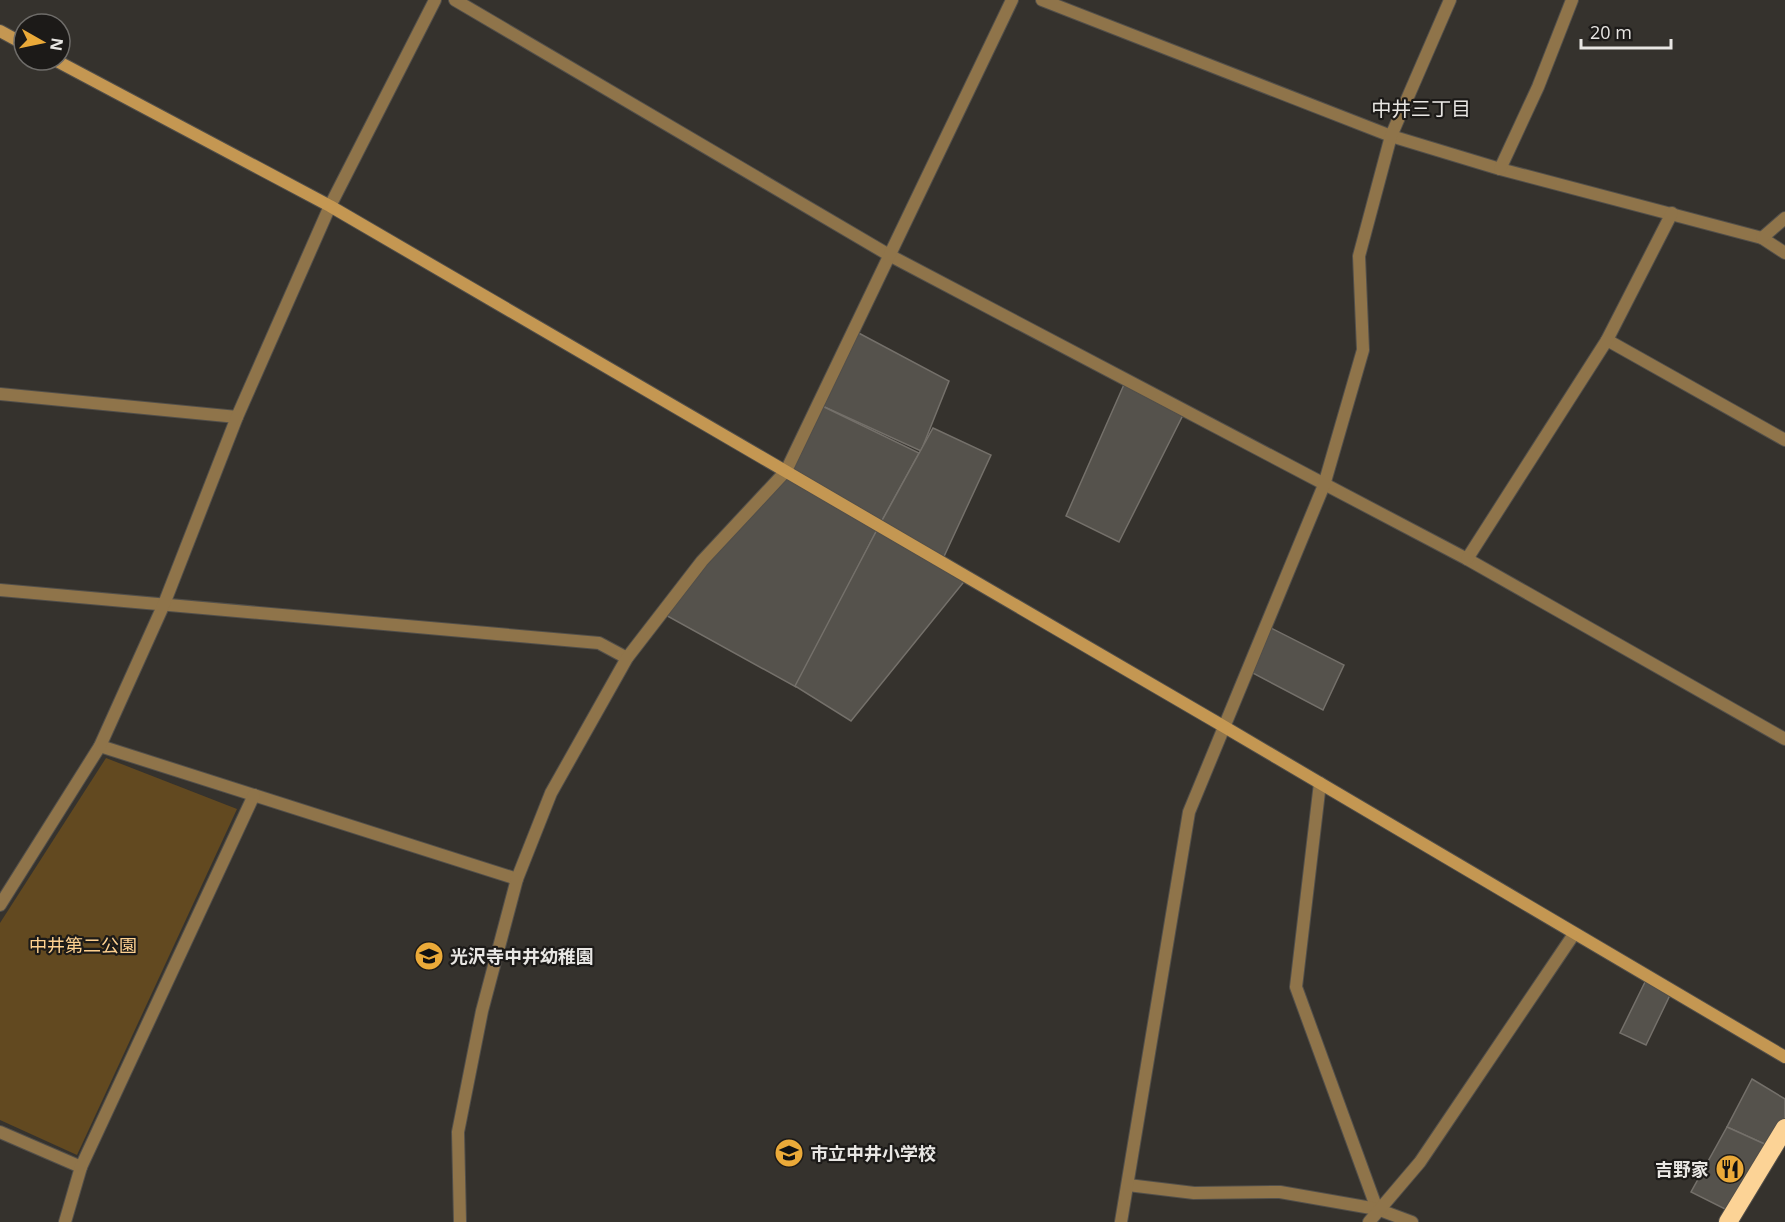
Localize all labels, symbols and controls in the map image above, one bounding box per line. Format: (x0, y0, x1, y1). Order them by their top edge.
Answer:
north arrow (12, 12, 72, 72)
scale bar (1581, 12, 1671, 50)
text: 20 m (1590, 20, 1632, 44)
text: N (45, 36, 69, 52)
district label: 中井三丁目 (1371, 95, 1471, 122)
park label: 中井第二公園 (29, 933, 137, 957)
school or university icon: 光沢寺中井幼稚園 (413, 940, 445, 972)
place label: 光沢寺中井幼稚園 (450, 944, 594, 968)
school or university icon: 市立中井小学校 (773, 1137, 805, 1169)
place label: 市立中井小学校 (810, 1141, 936, 1165)
restaurant icon: 吉野家 (1714, 1153, 1746, 1185)
place label: 吉野家 (1655, 1157, 1709, 1181)

